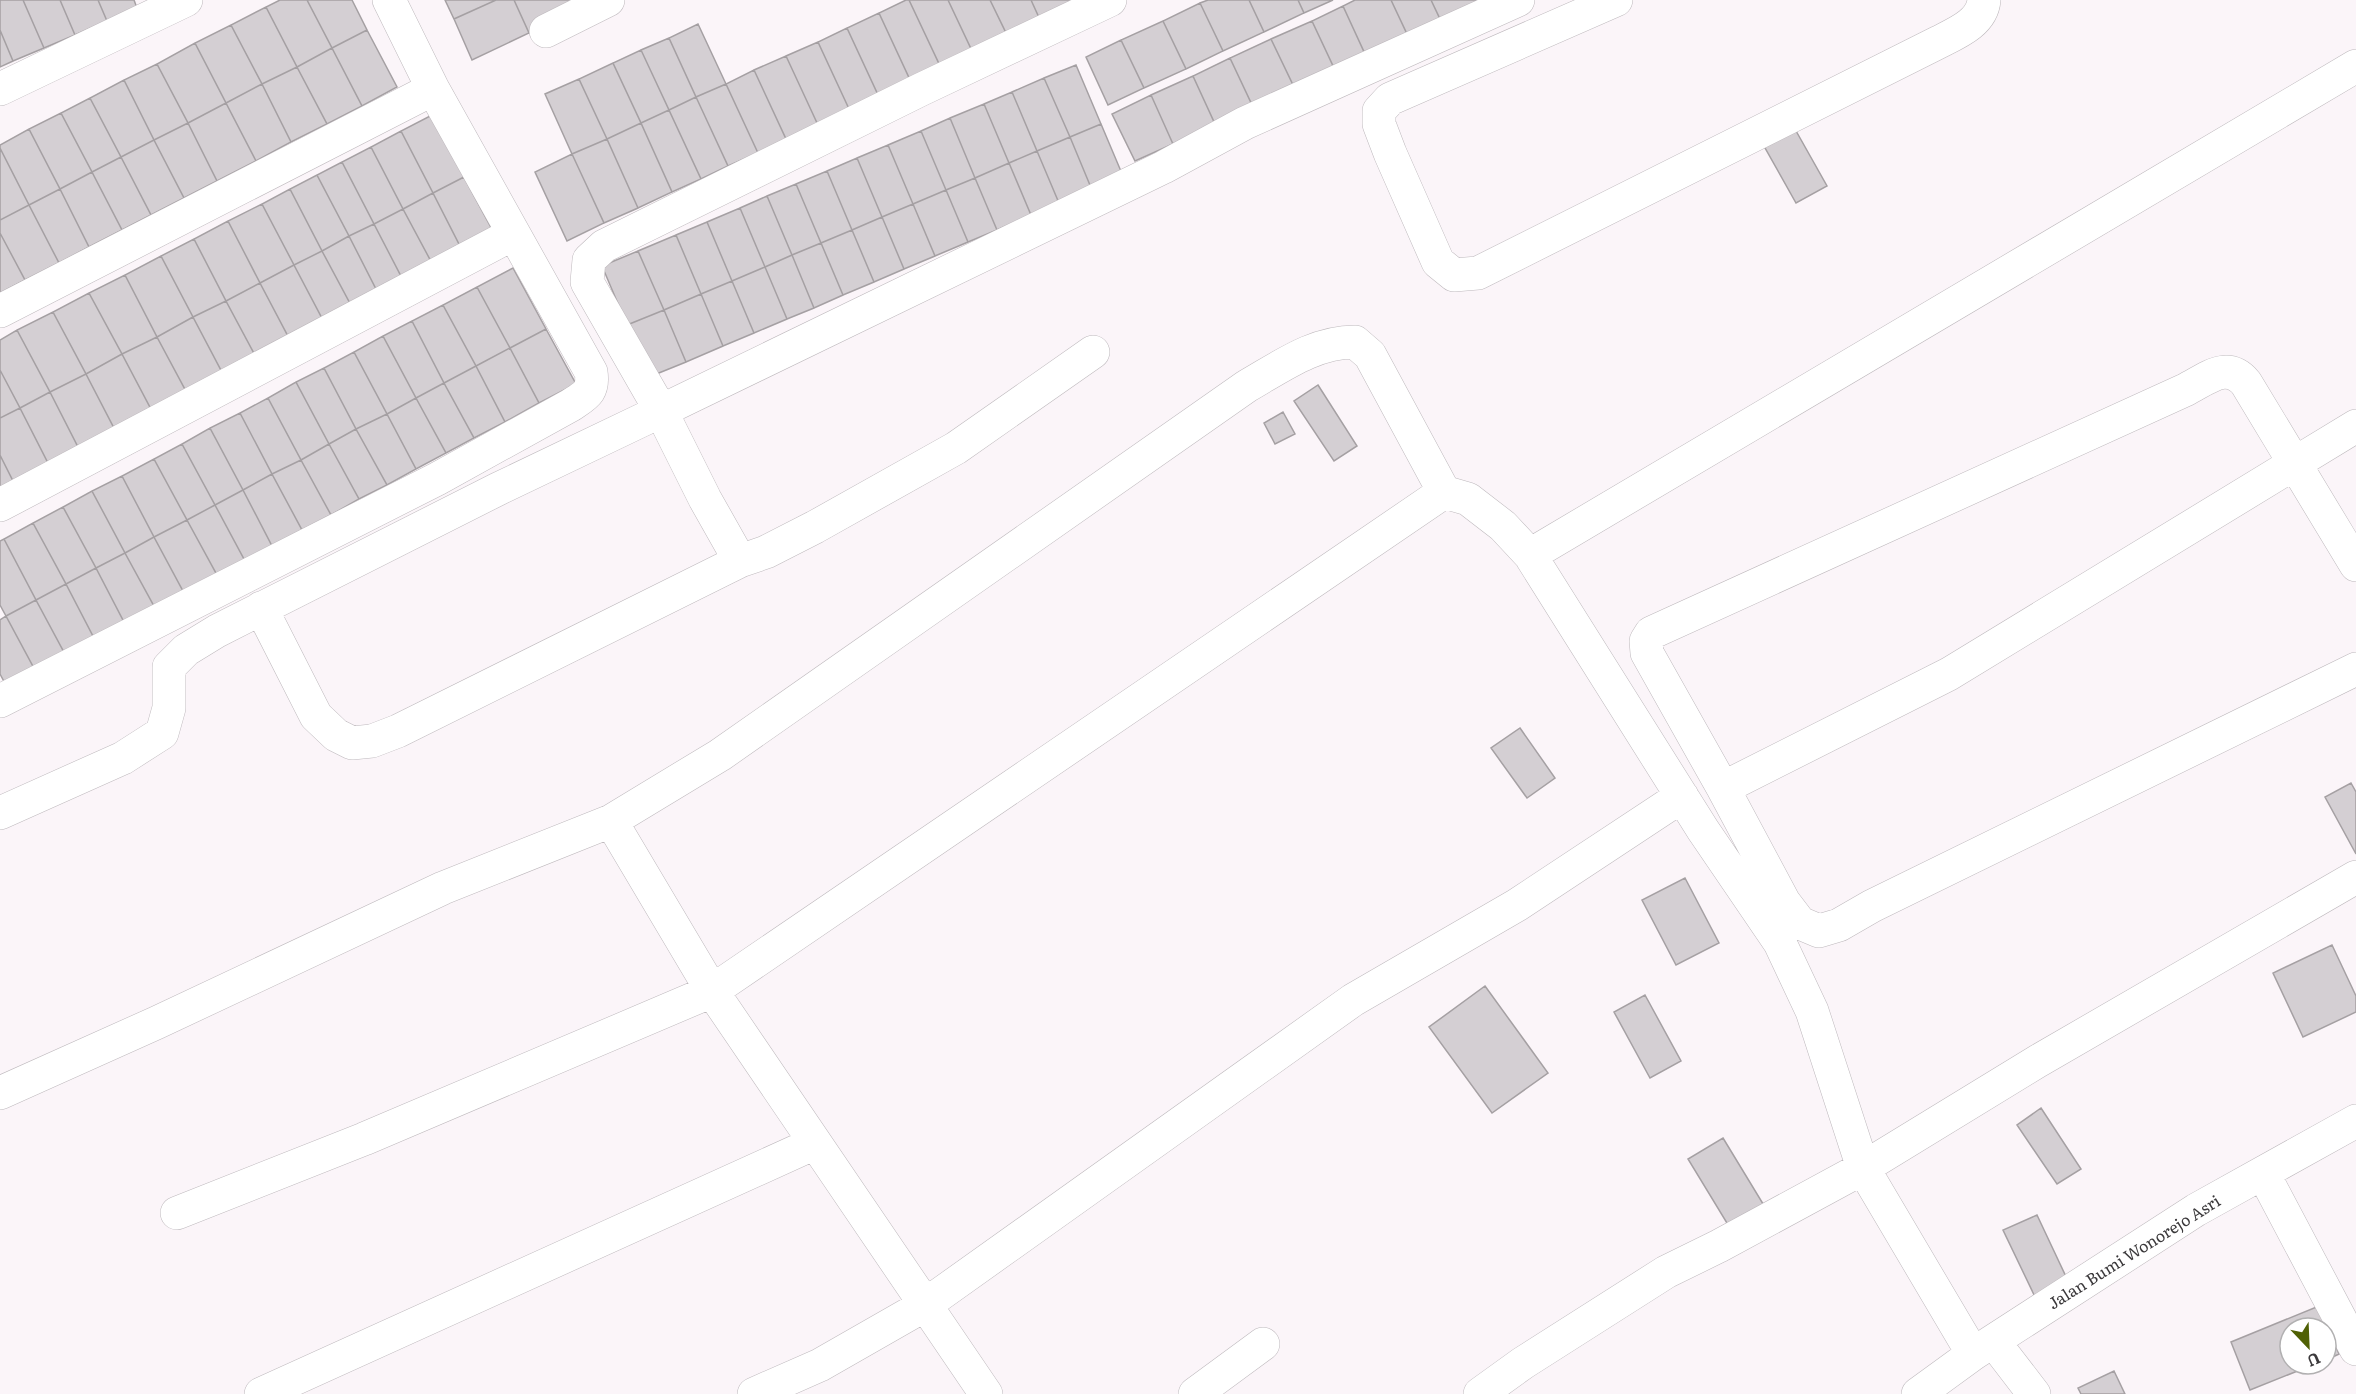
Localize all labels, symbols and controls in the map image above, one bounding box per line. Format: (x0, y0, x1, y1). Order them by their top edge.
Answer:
street label: Jalan Bumi Wonorejo Asri (2043, 1188, 2224, 1314)
north arrow (2278, 1316, 2338, 1376)
text: U (2303, 1347, 2325, 1374)

